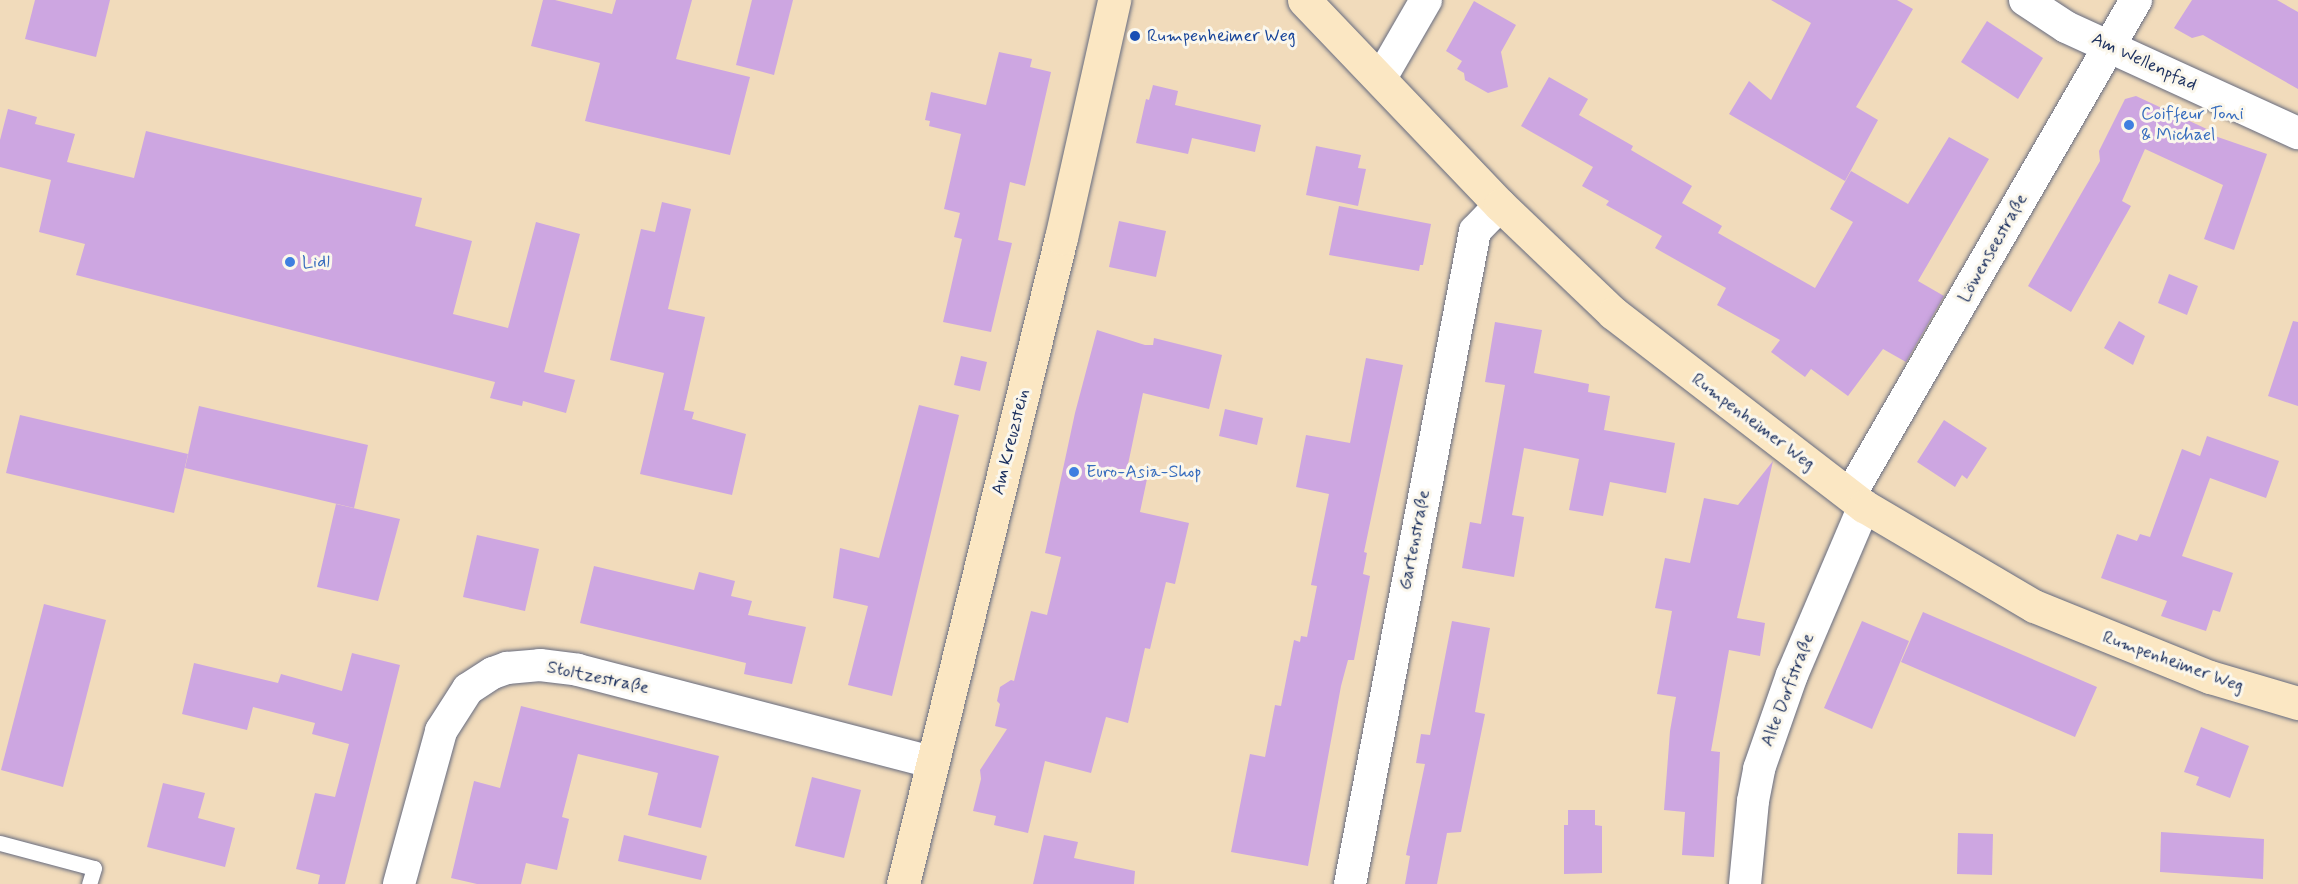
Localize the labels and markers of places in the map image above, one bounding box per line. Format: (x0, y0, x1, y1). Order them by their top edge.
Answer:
place label: Rumpenheimer Weg (1147, 25, 1297, 47)
marker: Rumpenheimer Weg (1128, 29, 1142, 43)
place label: Coiffeur Toni & Michael (2141, 104, 2240, 146)
marker: Coiffeur Toni & Michael (2122, 118, 2136, 132)
place label: Lidl (302, 251, 330, 273)
marker: Lidl (283, 255, 297, 269)
place label: Euro-Asia-Shop (1086, 461, 1202, 483)
marker: Euro-Asia-Shop (1067, 465, 1081, 479)

